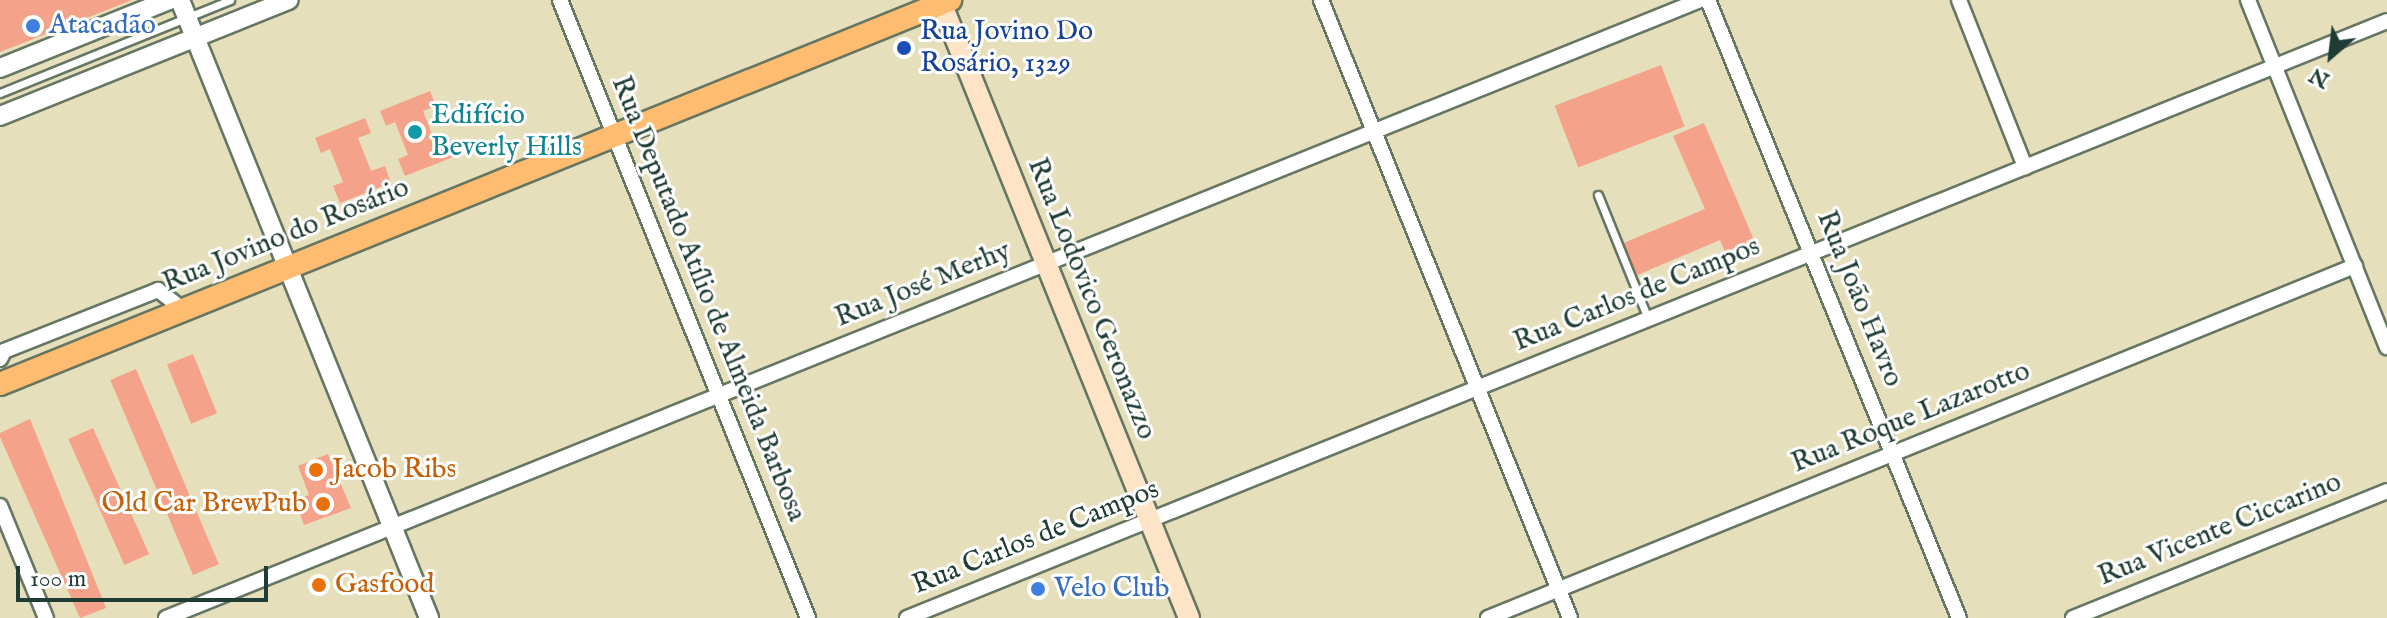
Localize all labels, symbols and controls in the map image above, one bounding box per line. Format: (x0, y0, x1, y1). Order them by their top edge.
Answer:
place label: Atacadão (49, 9, 156, 43)
place label: Rua Jovino Do Rosário, 1329 (920, 15, 1093, 81)
north arrow (2291, 16, 2371, 96)
marker: Atacadão (24, 17, 42, 35)
marker: Rua Jovino Do Rosário, 1329 (895, 39, 913, 57)
text: N (2305, 60, 2335, 94)
street label: Rua Deputado Atílio de Almeida Barbosa (603, 71, 813, 527)
place label: Edifício Beverly Hills (431, 99, 582, 165)
marker: Edifício Beverly Hills (406, 123, 424, 141)
street label: Rua Lodovico Geronazzo (1019, 153, 1163, 445)
street label: Rua Jovino do Rosário (158, 171, 414, 301)
street label: Rua João Havro (1808, 206, 1910, 392)
street label: Rua Carlos de Campos (1509, 230, 1765, 360)
street label: Rua José Merhy (830, 235, 1016, 335)
street label: Rua Roque Lazarotto (1787, 355, 2035, 481)
place label: Jacob Ribs (332, 453, 456, 487)
marker: Jacob Ribs (307, 461, 325, 479)
street label: Rua Vicente Ciccarino (2094, 466, 2346, 594)
street label: Rua Carlos de Campos (908, 473, 1164, 603)
place label: Old Car BrewPub (101, 487, 307, 521)
marker: Old Car BrewPub (314, 495, 332, 513)
scale bar (20, 550, 272, 600)
text: 100 m (30, 564, 86, 595)
place label: Gasfood (335, 568, 434, 602)
place label: Velo Club (1054, 572, 1169, 606)
marker: Gasfood (310, 576, 328, 594)
marker: Velo Club (1029, 580, 1047, 598)

